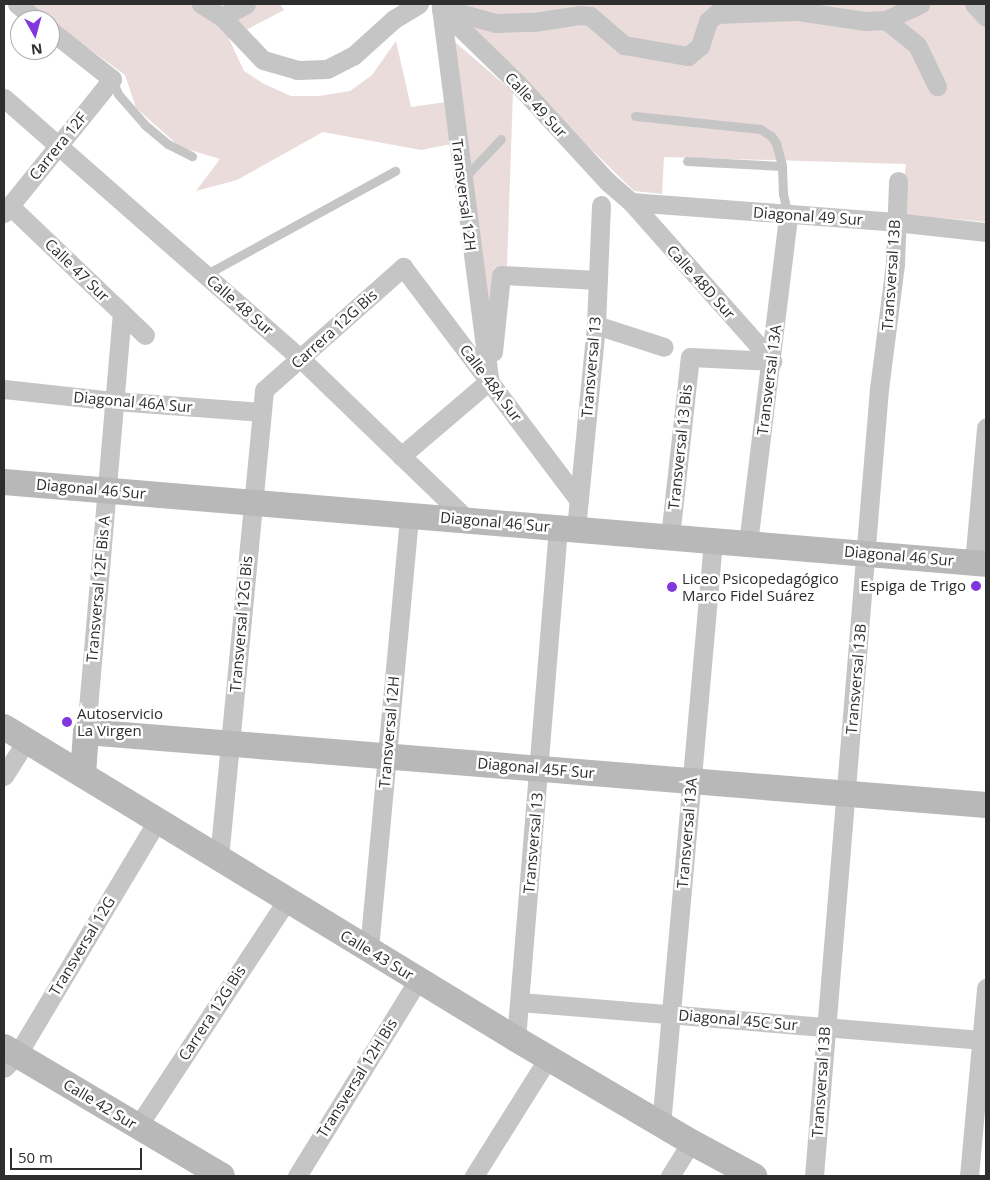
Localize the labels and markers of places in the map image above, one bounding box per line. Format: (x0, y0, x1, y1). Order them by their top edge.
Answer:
place label: Liceo Psicopedagógico Marco Fidel Suárez (682, 569, 839, 604)
place label: Espiga de Trigo (860, 577, 966, 595)
marker: Espiga de Trigo (970, 580, 982, 592)
marker: Liceo Psicopedagógico Marco Fidel Suárez (666, 581, 678, 593)
place label: Autoservicio La Virgen (77, 704, 163, 739)
marker: Autoservicio La Virgen (61, 716, 73, 728)

